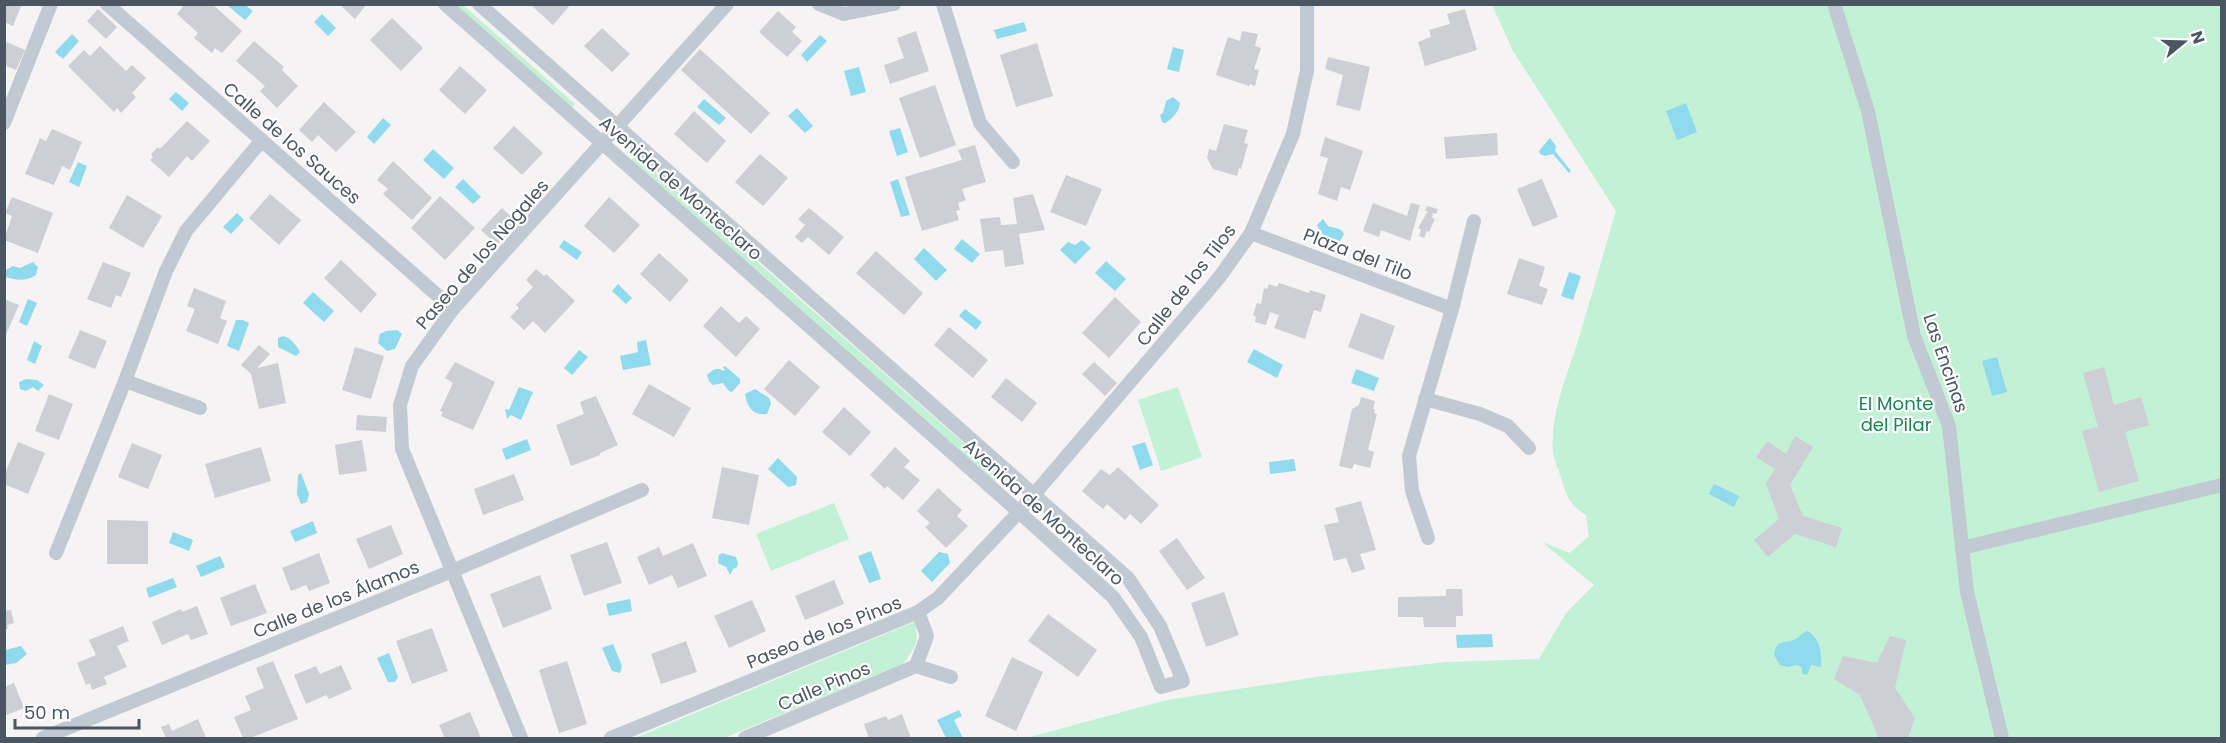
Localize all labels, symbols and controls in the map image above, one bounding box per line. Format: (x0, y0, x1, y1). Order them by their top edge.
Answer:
north arrow (2154, 12, 2214, 72)
text: N (2185, 28, 2211, 47)
street label: Calle de los Sauces (218, 76, 366, 210)
street label: Avenida de Monteclaro (594, 110, 768, 266)
street label: Paseo de los Nogales (410, 174, 554, 334)
street label: Calle de los Tilos (1130, 219, 1242, 351)
street label: Plaza del Tilo (1300, 222, 1416, 286)
street label: Las Encinas (1917, 310, 1975, 416)
park label: El Monte del Pilar (1859, 391, 1933, 437)
street label: Avenida de Monteclaro (958, 433, 1130, 591)
street label: Calle de los Álamos (249, 554, 423, 644)
street label: Paseo de los Pinos (743, 589, 905, 675)
street label: Calle Pinos (774, 655, 874, 717)
scale bar (15, 692, 140, 730)
text: 50 m (24, 700, 70, 725)

